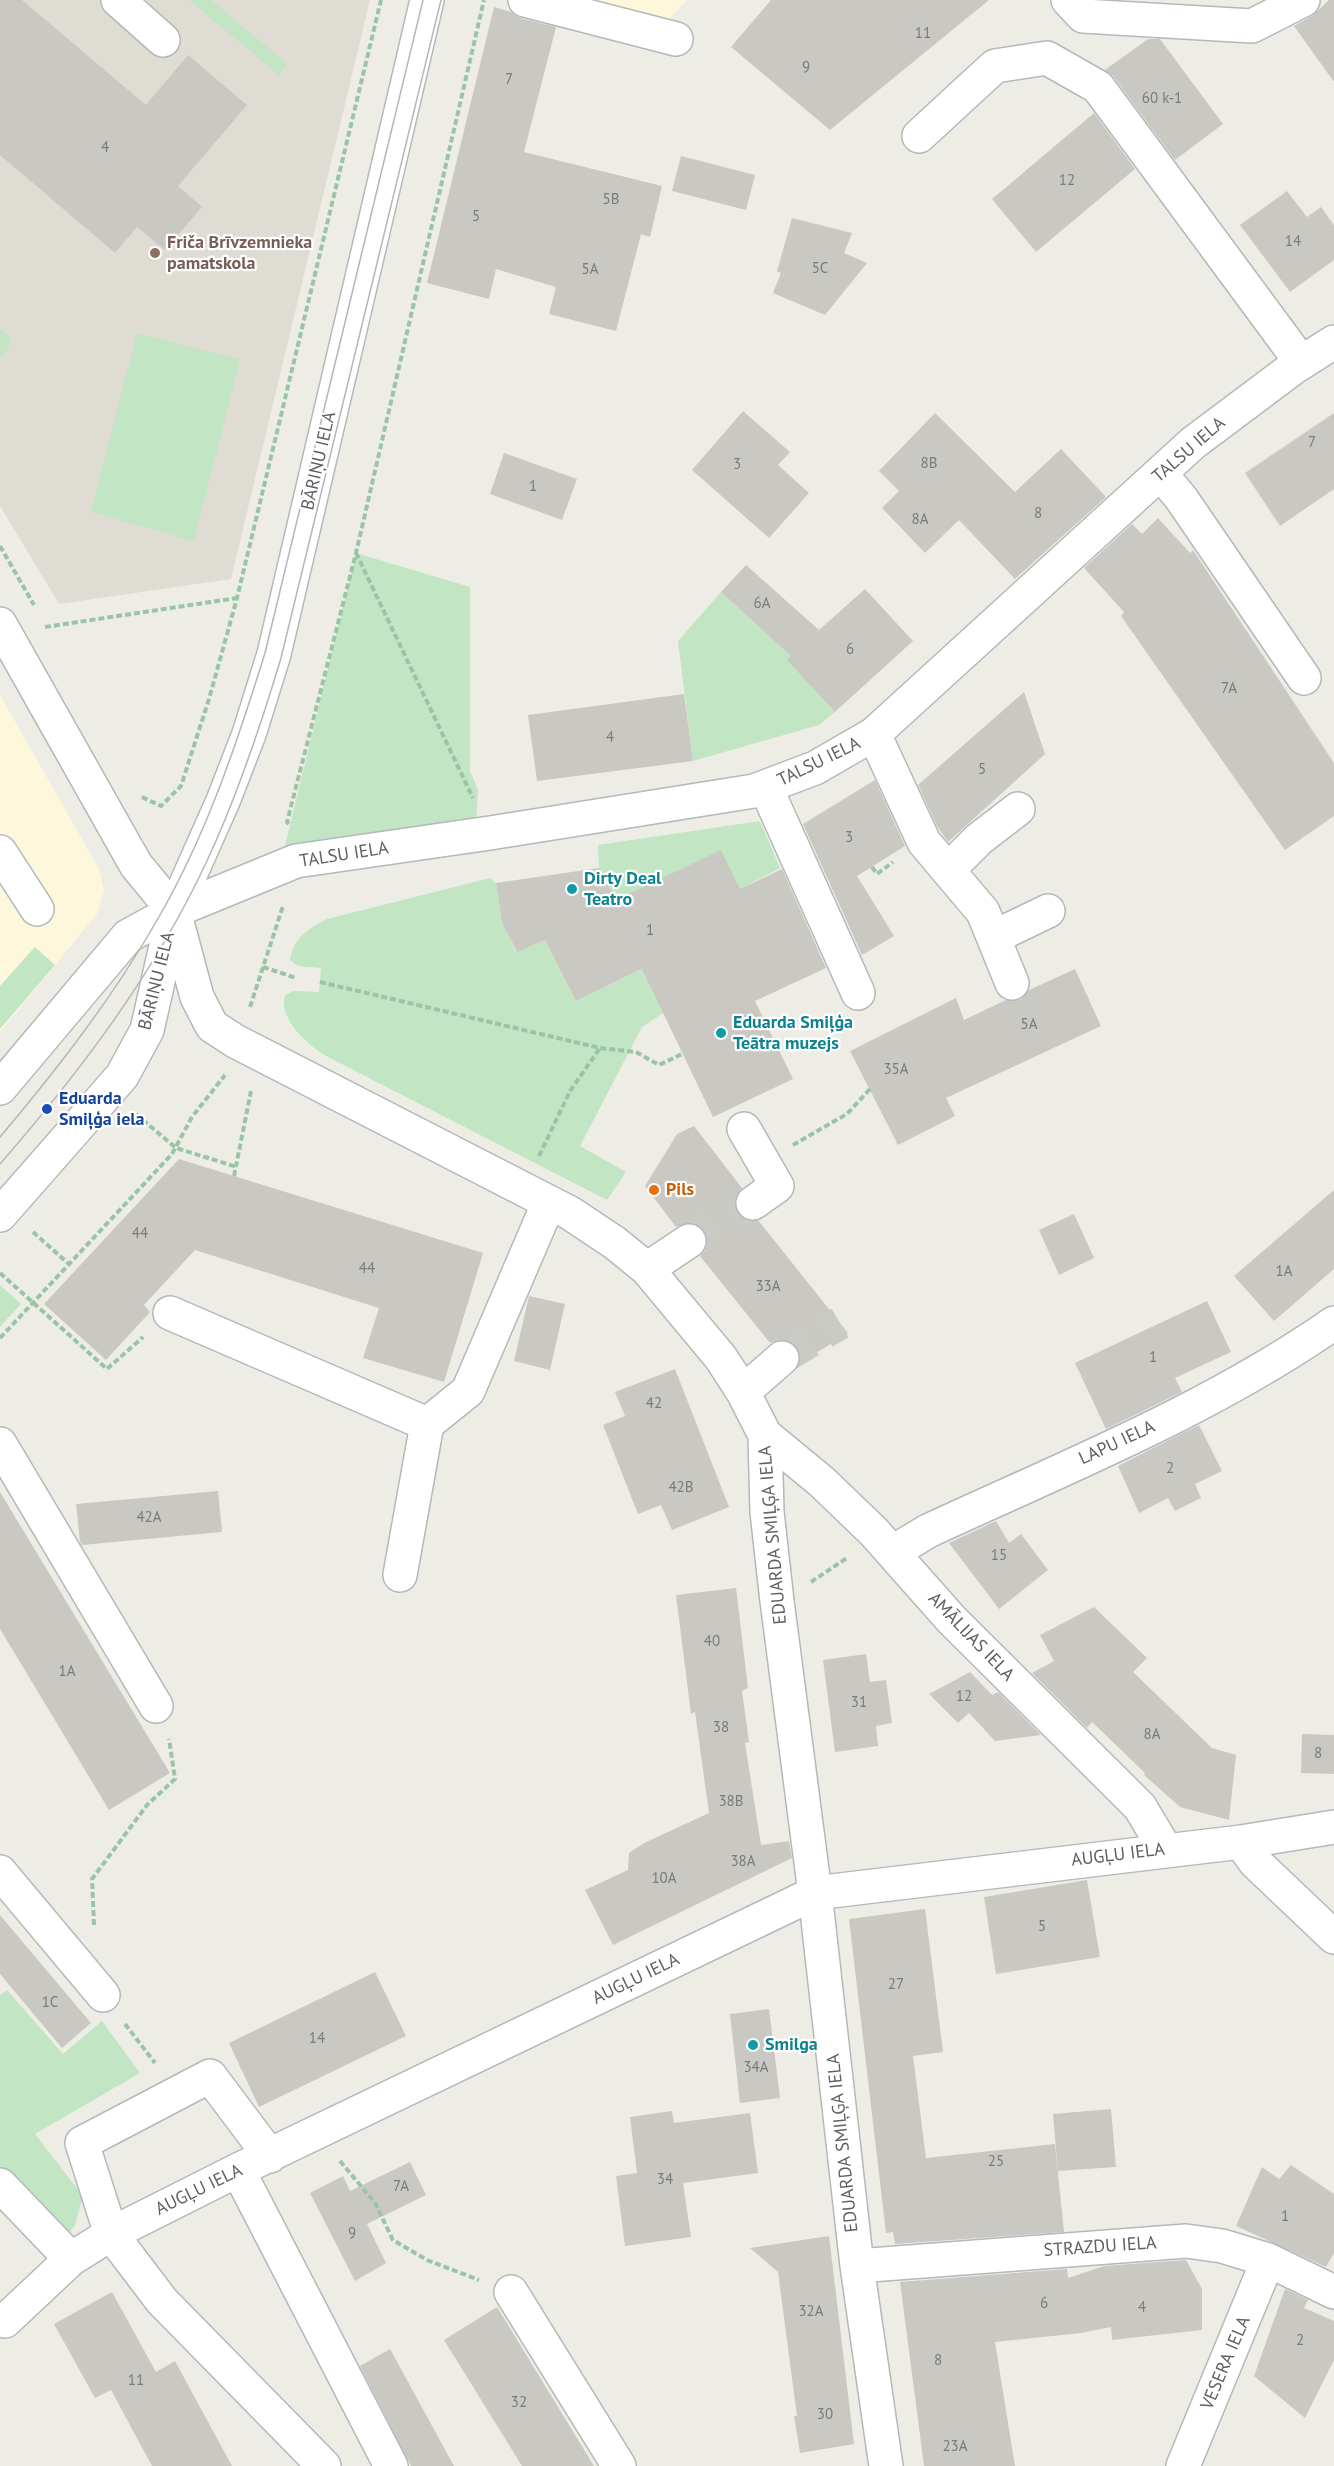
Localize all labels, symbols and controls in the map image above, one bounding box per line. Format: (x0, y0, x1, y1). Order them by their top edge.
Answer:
house number: 11 (915, 25, 931, 43)
house number: 9 (802, 59, 810, 77)
house number: 7 (505, 71, 513, 89)
house number: 60 k-1 (1142, 90, 1182, 108)
house number: 4 (101, 139, 109, 157)
house number: 12 (1059, 172, 1075, 190)
house number: 5B (603, 191, 619, 209)
house number: 5 (472, 208, 480, 226)
place label: Friča Brīvzemnieka pamatskola (167, 232, 312, 274)
house number: 14 (1285, 233, 1301, 251)
marker: Friča Brīvzemnieka pamatskola (148, 246, 162, 260)
house number: 5C (812, 260, 828, 278)
house number: 5A (582, 261, 598, 279)
street label: BĀRIŅU IELA (297, 410, 341, 512)
street label: TALSU IELA (1148, 412, 1230, 488)
house number: 7 (1308, 434, 1316, 452)
house number: 8B (921, 455, 937, 473)
house number: 3 (733, 456, 741, 474)
house number: 1 (529, 478, 537, 496)
house number: 8 (1034, 505, 1042, 523)
house number: 8A (912, 511, 928, 529)
house number: 6A (754, 595, 770, 613)
house number: 6 (846, 641, 854, 659)
house number: 7A (1221, 680, 1237, 698)
house number: 4 (606, 729, 614, 747)
street label: TALSU IELA (774, 733, 864, 791)
house number: 5 (978, 761, 986, 779)
house number: 3 (845, 829, 853, 847)
street label: TALSU IELA (298, 837, 390, 873)
place label: Dirty Deal Teatro (584, 868, 661, 910)
marker: Dirty Deal Teatro (565, 882, 579, 896)
house number: 1 (646, 922, 654, 940)
street label: BĀRIŅU IELA (134, 930, 180, 1032)
place label: Eduarda Smiļģa Teātra muzejs (733, 1012, 853, 1054)
house number: 5A (1021, 1016, 1037, 1034)
marker: Eduarda Smiļģa Teātra muzejs (714, 1026, 728, 1040)
house number: 35A (883, 1061, 909, 1079)
place label: Eduarda Smiļģa iela (59, 1088, 144, 1130)
marker: Eduarda Smiļģa iela (40, 1102, 54, 1116)
place label: Pils (666, 1179, 694, 1201)
marker: Pils (647, 1183, 661, 1197)
house number: 44 (132, 1225, 148, 1243)
house number: 44 (359, 1260, 375, 1278)
house number: 1A (1276, 1263, 1292, 1281)
house number: 33A (755, 1278, 781, 1296)
house number: 1 (1149, 1349, 1157, 1367)
house number: 42 (646, 1395, 662, 1413)
street label: LAPU IELA (1076, 1416, 1158, 1470)
street label: EDUARDA SMIĻĢA IELA (754, 1445, 792, 1625)
house number: 2 (1166, 1460, 1174, 1478)
house number: 42B (668, 1479, 694, 1497)
house number: 42A (136, 1509, 162, 1527)
house number: 15 (991, 1547, 1007, 1565)
street label: AMĀLIJAS IELA (923, 1588, 1019, 1686)
house number: 40 (704, 1633, 720, 1651)
house number: 1A (59, 1663, 75, 1681)
house number: 12 (956, 1688, 972, 1706)
house number: 31 (851, 1694, 867, 1712)
house number: 38 (713, 1719, 729, 1737)
house number: 8A (1144, 1726, 1160, 1744)
house number: 8 (1314, 1745, 1322, 1763)
house number: 38B (718, 1793, 744, 1811)
street label: AUGĻU IELA (1070, 1839, 1166, 1871)
house number: 38A (730, 1853, 756, 1871)
house number: 10A (651, 1870, 677, 1888)
house number: 5 (1038, 1918, 1046, 1936)
street label: AUGĻU IELA (589, 1949, 683, 2009)
house number: 27 (888, 1976, 904, 1994)
house number: 1C (42, 1994, 58, 2012)
house number: 14 (309, 2030, 325, 2048)
place label: Smilga (765, 2034, 818, 2056)
marker: Smilga (746, 2038, 760, 2052)
street label: EDUARDA SMIĻĢA IELA (823, 2053, 863, 2233)
house number: 34A (743, 2059, 769, 2077)
house number: 25 (988, 2153, 1004, 2171)
street label: AUGĻU IELA (152, 2160, 246, 2220)
house number: 34 (657, 2171, 673, 2189)
house number: 7A (393, 2178, 409, 2196)
house number: 1 (1281, 2208, 1289, 2226)
house number: 9 (348, 2225, 356, 2243)
street label: STRAZDU IELA (1043, 2232, 1157, 2262)
house number: 6 (1040, 2295, 1048, 2313)
house number: 4 (1138, 2299, 1146, 2317)
house number: 32A (798, 2303, 824, 2321)
street label: VESERA IELA (1197, 2313, 1255, 2413)
house number: 2 (1296, 2332, 1304, 2350)
house number: 8 (934, 2352, 942, 2370)
house number: 11 (128, 2372, 144, 2390)
house number: 32 (511, 2394, 527, 2412)
house number: 30 (817, 2406, 833, 2424)
house number: 23A (942, 2438, 968, 2456)

